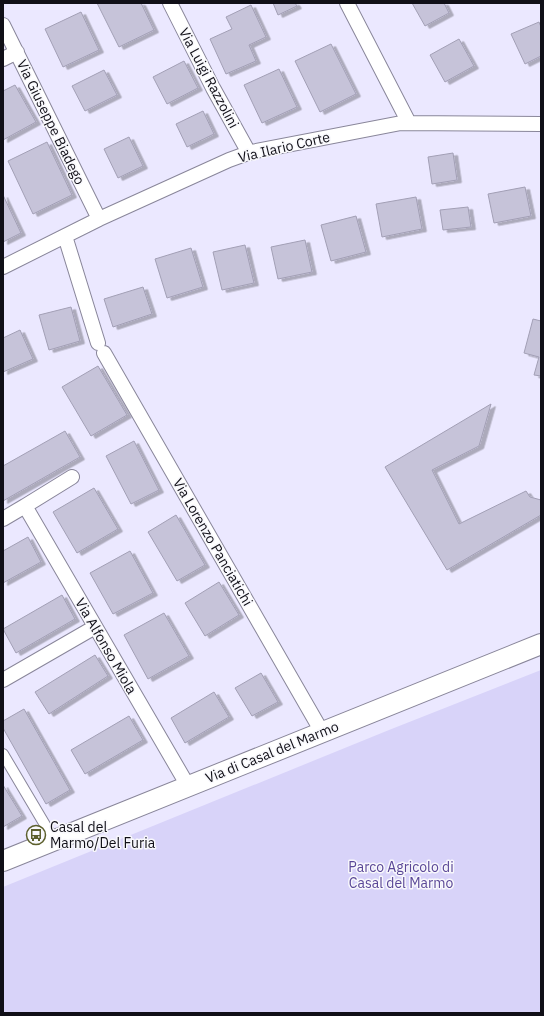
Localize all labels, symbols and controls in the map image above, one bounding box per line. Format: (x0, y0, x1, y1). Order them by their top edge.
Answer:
street label: Via Luigi Razzolini (175, 25, 243, 131)
street label: Via Giuseppe Biadego (13, 57, 89, 188)
street label: Via Ilario Corte (236, 128, 332, 166)
street label: Via Lorenzo Panciatichi (169, 475, 257, 609)
street label: Via Alfonso Miola (71, 595, 141, 698)
street label: Via di Casal del Marmo (203, 717, 341, 787)
place label: Casal del Marmo/Del Furia (50, 818, 156, 852)
bus stop icon: Casal del Marmo/Del Furia (25, 824, 47, 846)
park label: Parco Agricolo di Casal del Marmo (348, 858, 454, 892)

